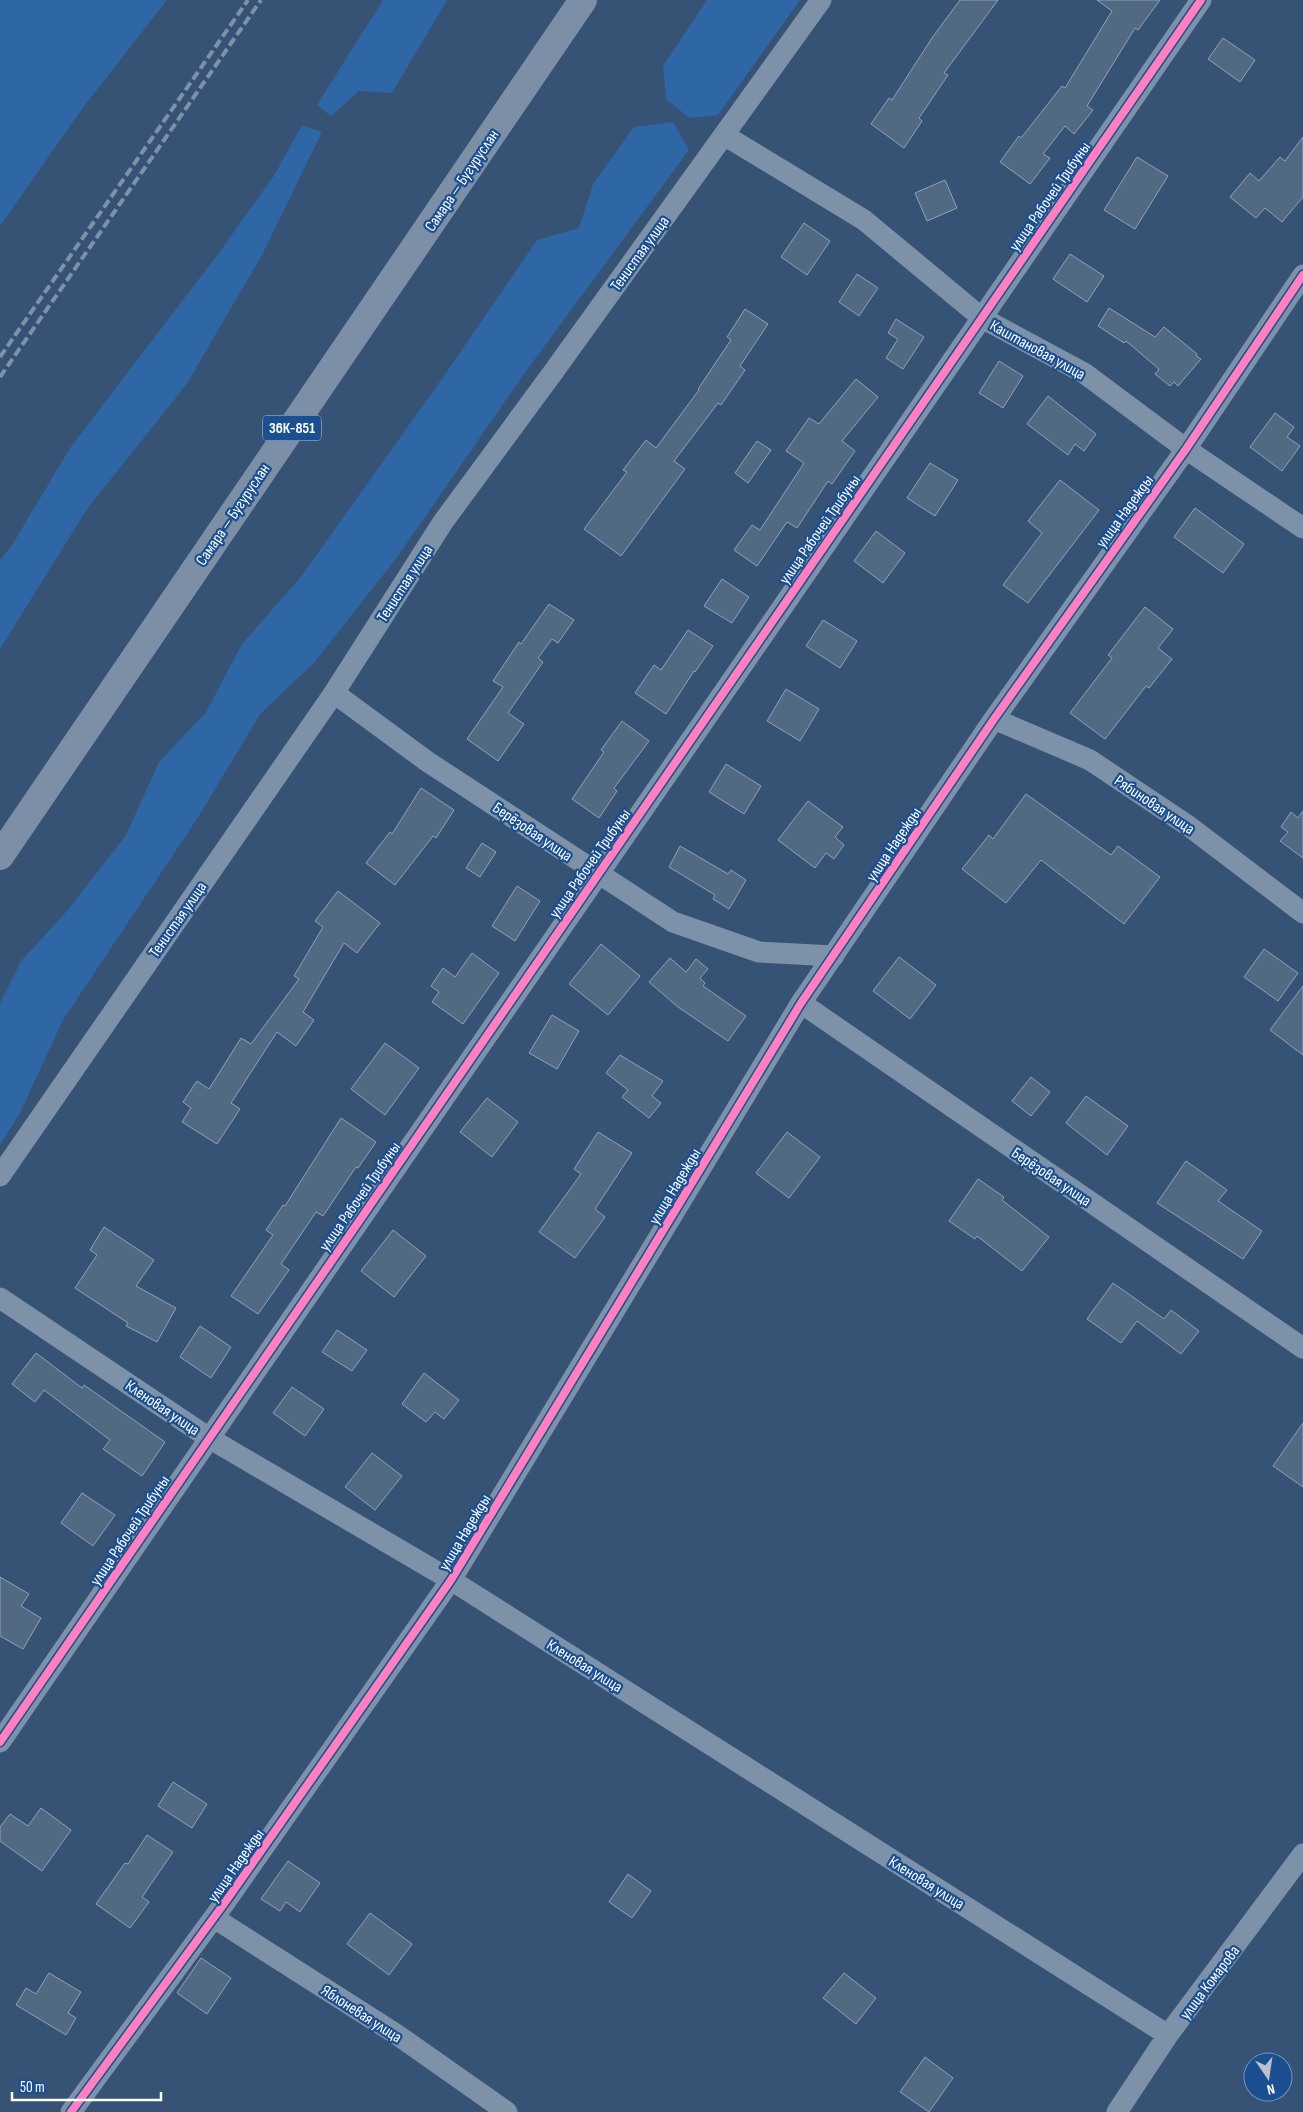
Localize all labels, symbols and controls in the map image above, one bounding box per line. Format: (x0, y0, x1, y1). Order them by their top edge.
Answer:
street label: Самара — Бугуруслан (421, 126, 503, 235)
street label: улица Рабочей Трибуны (1005, 139, 1095, 255)
street label: Тенистая улица (607, 213, 674, 295)
street label: Каштановая улица (986, 316, 1088, 384)
road number: 36К-851 (263, 416, 321, 440)
street label: Самара — Бугуруслан (192, 460, 274, 569)
street label: улица Рабочей Трибуны (775, 472, 865, 588)
street label: улица Надежды (1092, 472, 1158, 552)
street label: Тенистая улица (373, 542, 437, 626)
street label: Рябиновая улица (1110, 771, 1198, 839)
street label: Берёзовая улица (489, 799, 576, 866)
street label: улица Надежды (862, 804, 926, 886)
street label: улица Рабочей Трибуны (545, 806, 635, 922)
street label: Тенистая улица (145, 878, 211, 961)
street label: улица Рабочей Трибуны (315, 1139, 405, 1255)
street label: Берёзовая улица (1008, 1144, 1095, 1211)
street label: улица Надежды (645, 1145, 705, 1228)
street label: Кленовая улица (121, 1376, 203, 1440)
street label: улица Рабочей Трибуны (86, 1472, 174, 1590)
street label: улица Надежды (435, 1491, 495, 1574)
street label: Кленовая улица (543, 1636, 626, 1697)
street label: улица Надежды (204, 1825, 269, 1906)
street label: Кленовая улица (885, 1853, 968, 1914)
street label: улица Комарова (1176, 1942, 1244, 2024)
street label: Яблоневая улица (317, 1981, 405, 2047)
north arrow (1243, 2052, 1293, 2102)
scale bar (12, 2070, 161, 2102)
text: 50 m (20, 2078, 45, 2097)
text: N (1265, 2080, 1276, 2098)

